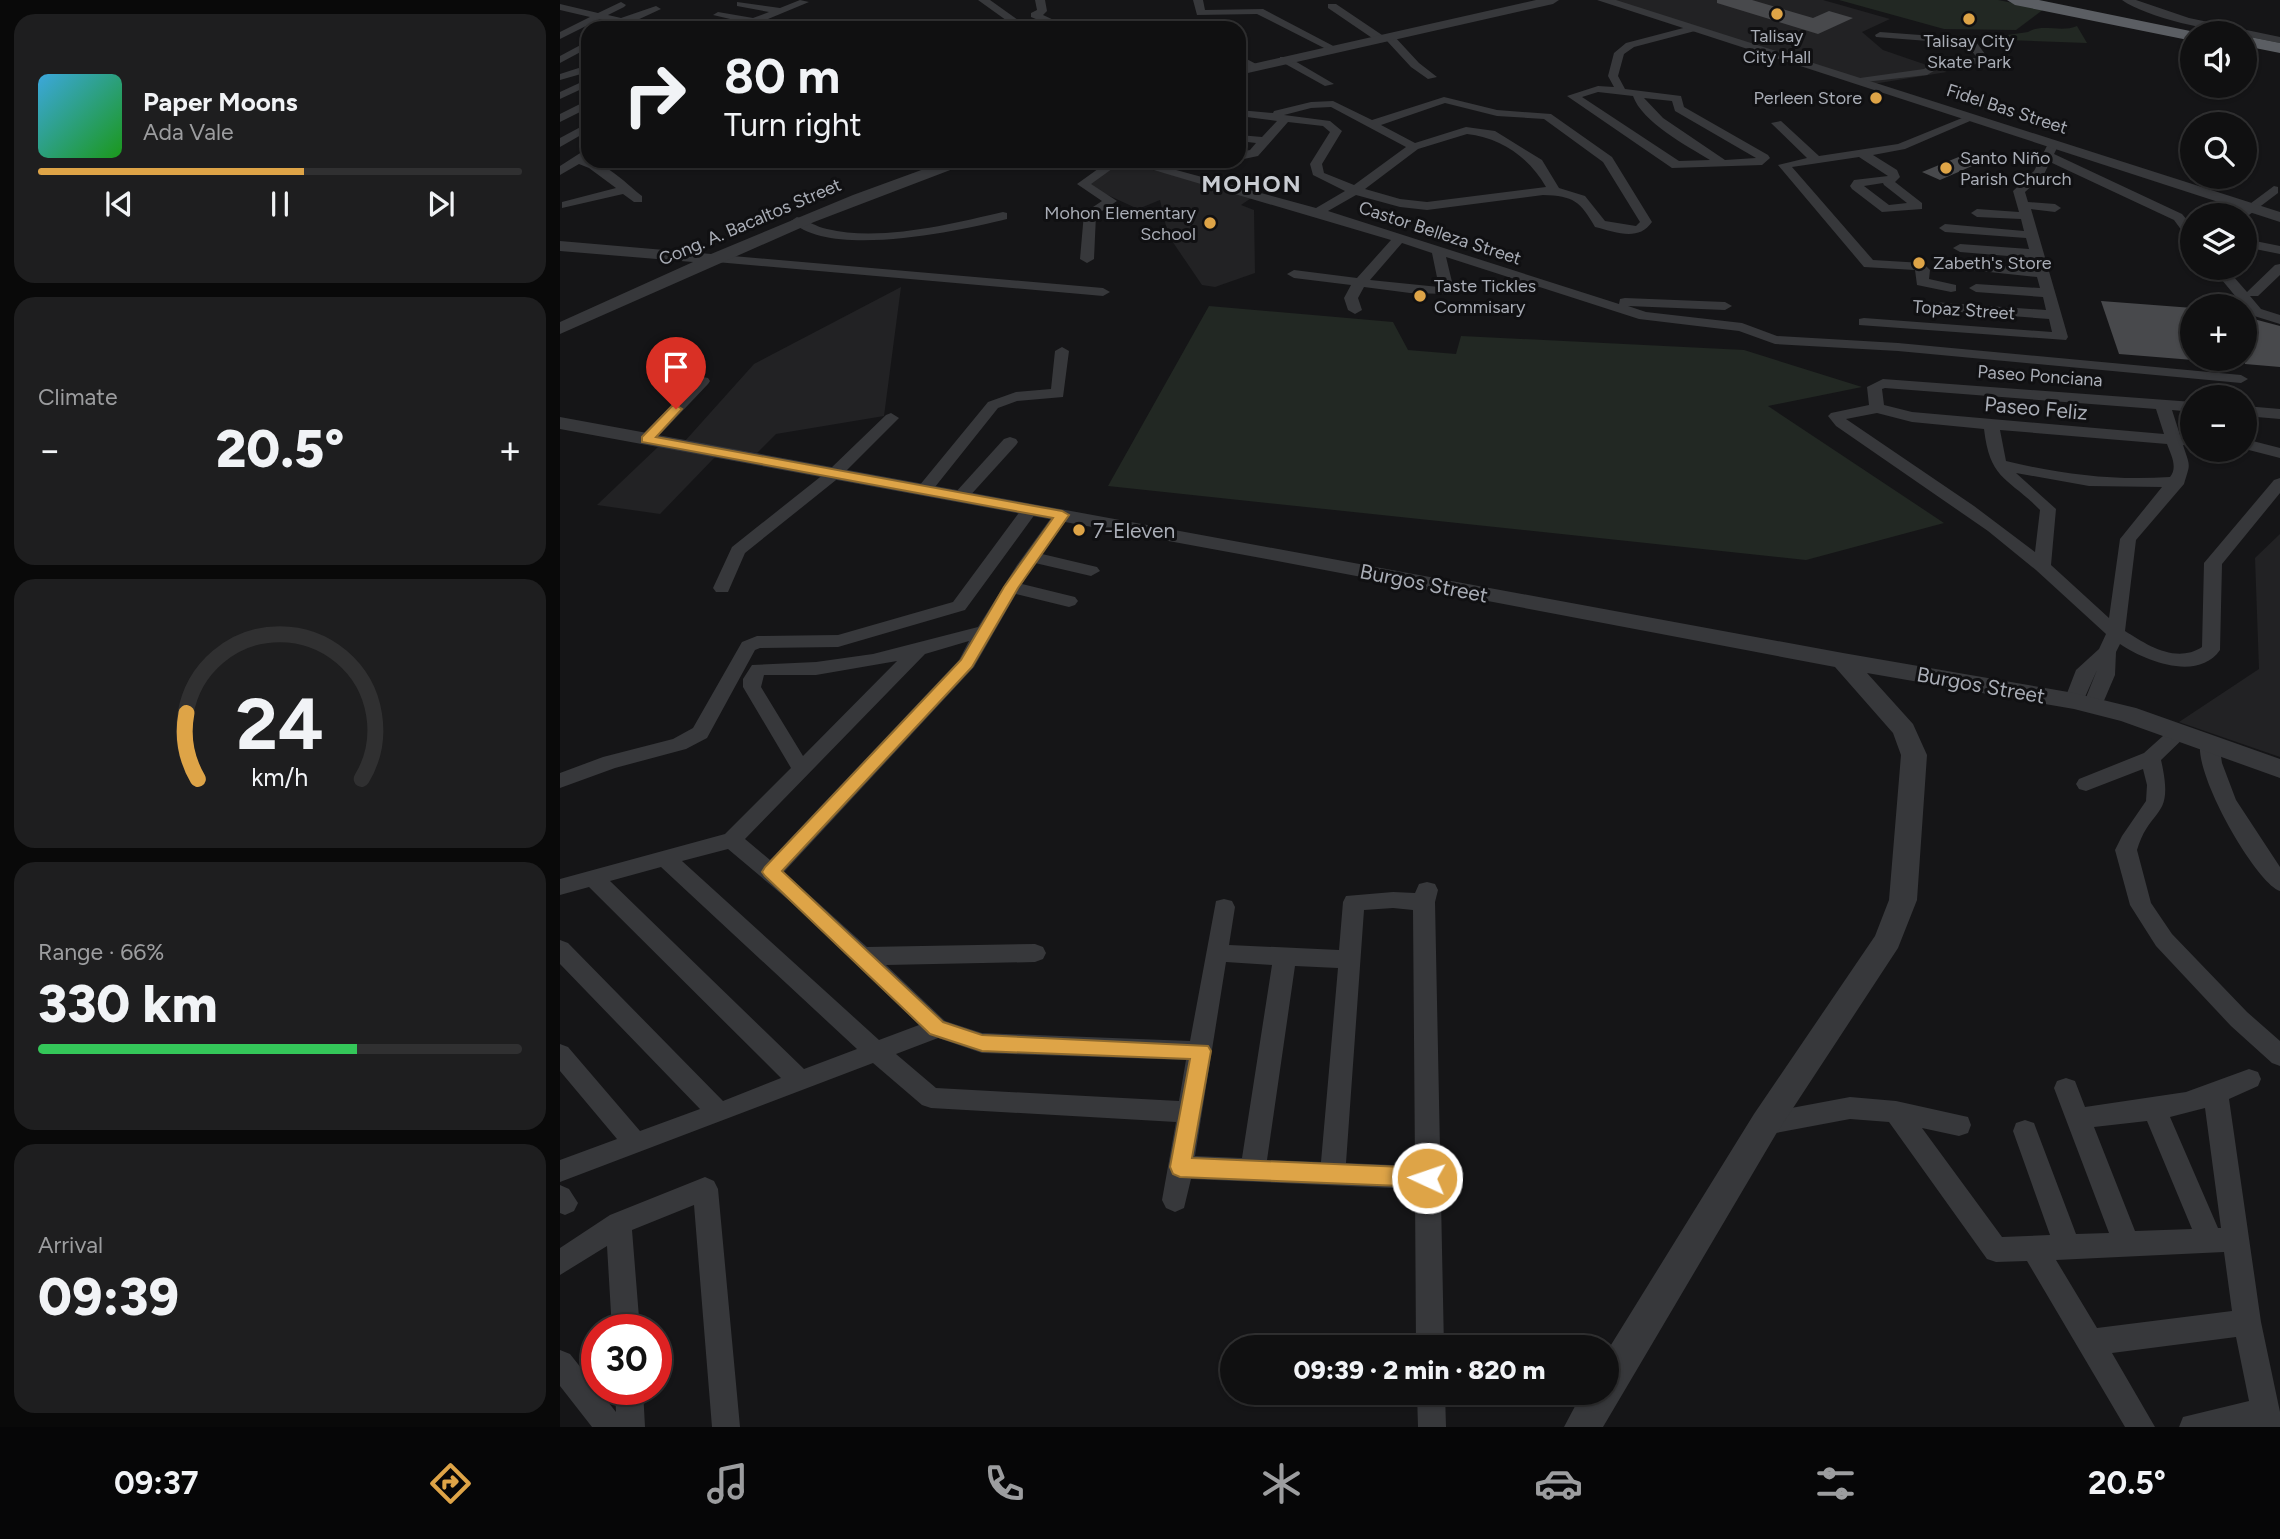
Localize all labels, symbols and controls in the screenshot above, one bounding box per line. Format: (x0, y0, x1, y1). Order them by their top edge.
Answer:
marker: Talisay City Hall (1769, 6, 1785, 22)
marker: Talisay City Skate Park (1961, 11, 1977, 27)
map controls (2180, 21, 2257, 462)
button: sound (2180, 21, 2257, 98)
place label: Talisay City Hall (1743, 25, 1811, 68)
place label: Talisay City Skate Park (1924, 30, 2015, 73)
text: 80 m (724, 46, 840, 105)
icon: right (609, 49, 700, 140)
street label: Fidel Bas Street (1944, 79, 2071, 139)
text: Paper Moons (143, 86, 298, 118)
place label: Perleen Store (1754, 87, 1862, 109)
marker: Perleen Store (1868, 90, 1884, 106)
text: Turn right (724, 106, 862, 144)
button: search (2180, 112, 2257, 189)
text: Ada Vale (143, 118, 234, 146)
place label: Santo Niño Parish Church (1960, 147, 2072, 190)
marker: Santo Niño Parish Church (1938, 160, 1954, 176)
district label: MOHON (1202, 170, 1302, 198)
street label: Cong. A. Bacaltos Street (655, 173, 845, 270)
icon: previous (100, 185, 138, 223)
icon: pause (261, 185, 299, 223)
icon: next (422, 185, 460, 223)
street label: Castor Belleza Street (1356, 196, 1524, 270)
place label: Mohon Elementary School (1044, 202, 1197, 245)
button: layers (2180, 203, 2257, 280)
marker: Mohon Elementary School (1202, 215, 1218, 231)
place label: Zabeth's Store (1933, 252, 2052, 274)
marker: Zabeth's Store (1911, 255, 1927, 271)
place label: Taste Tickles Commisary (1434, 275, 1536, 318)
marker: Taste Tickles Commisary (1412, 288, 1428, 304)
button: + (2180, 294, 2257, 371)
street label: Topaz Street (1912, 295, 2016, 325)
pin (646, 337, 706, 409)
icon: arrive (657, 348, 695, 386)
street label: Paseo Ponciana (1977, 361, 2103, 391)
text: Climate (38, 383, 117, 411)
button: − (2180, 385, 2257, 462)
street label: Paseo Feliz (1983, 391, 2089, 425)
text: 20.5° (216, 418, 344, 480)
text: − (38, 427, 62, 473)
text: + (498, 427, 522, 473)
place label: 7-Eleven (1093, 518, 1175, 543)
marker: 7-Eleven (1071, 522, 1087, 538)
street label: Burgos Street (1358, 558, 1490, 608)
street label: Burgos Street (1915, 661, 2047, 709)
text: 24 (236, 681, 324, 768)
text: km/h (251, 762, 309, 792)
text: Range · 66% (38, 938, 164, 966)
text: 330 km (38, 973, 217, 1035)
position arrow (1390, 1141, 1464, 1215)
text: Arrival (38, 1231, 103, 1259)
text: 09:39 (38, 1266, 179, 1328)
speed limit sign: 30 (581, 1314, 672, 1405)
text: 09:39 · 2 min · 820 m (1294, 1354, 1545, 1386)
icon: directions (426, 1459, 475, 1508)
icon: music (703, 1459, 752, 1508)
icon: phone (980, 1459, 1029, 1508)
icon: climate (1257, 1459, 1306, 1508)
icon: car (1534, 1459, 1583, 1508)
icon: filters (1811, 1459, 1860, 1508)
text: 09:37 (114, 1464, 198, 1502)
text: 20.5° (2088, 1464, 2166, 1502)

